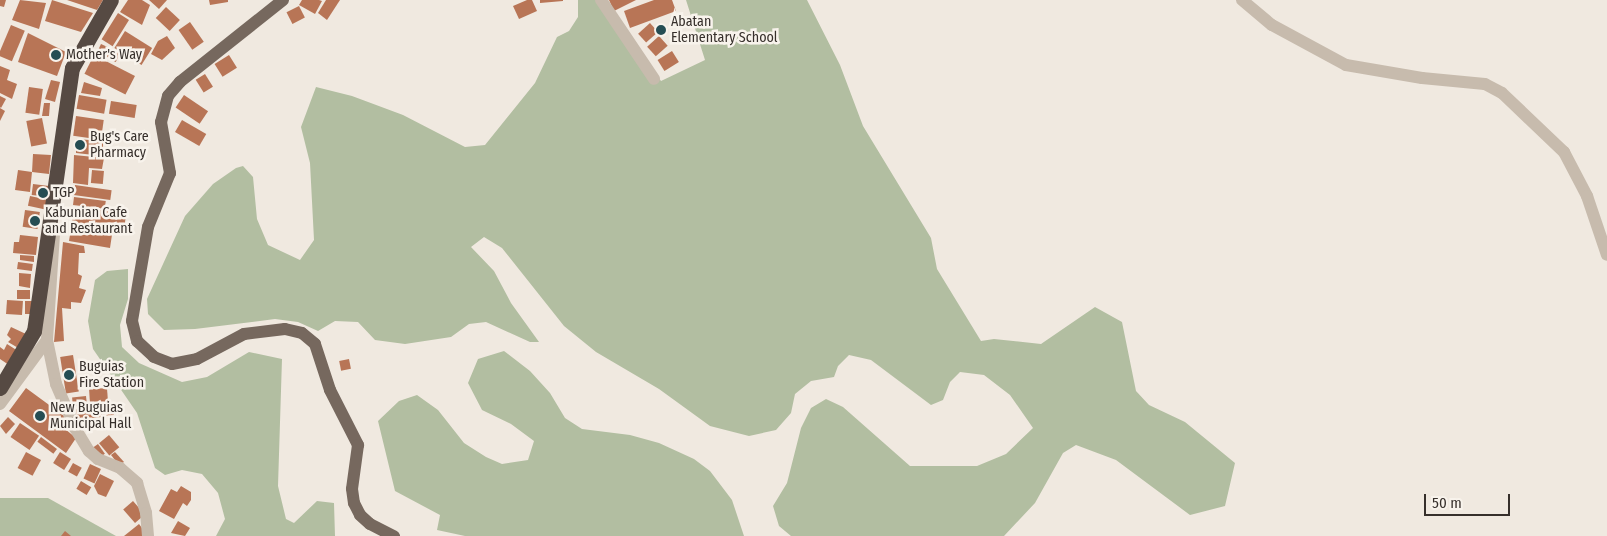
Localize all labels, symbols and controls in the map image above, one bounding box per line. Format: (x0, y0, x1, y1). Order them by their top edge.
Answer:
place label: Abatan Elementary School (671, 14, 778, 46)
marker: Abatan Elementary School (655, 24, 667, 36)
place label: Mother's Way (66, 47, 142, 63)
marker: Mother's Way (50, 49, 62, 61)
place label: Bug's Care Pharmacy (90, 129, 149, 162)
marker: Bug's Care Pharmacy (74, 139, 86, 151)
place label: TGP (53, 185, 74, 201)
marker: TGP (37, 187, 49, 199)
place label: Kabunian Cafe and Restaurant (45, 205, 132, 238)
marker: Kabunian Cafe and Restaurant (29, 215, 41, 227)
place label: Buguias Fire Station (79, 359, 144, 392)
marker: Buguias Fire Station (63, 369, 75, 381)
place label: New Buguias Municipal Hall (50, 400, 131, 432)
marker: New Buguias Municipal Hall (34, 410, 46, 422)
scale bar (1427, 484, 1513, 516)
text: 50 m (1432, 494, 1462, 512)

